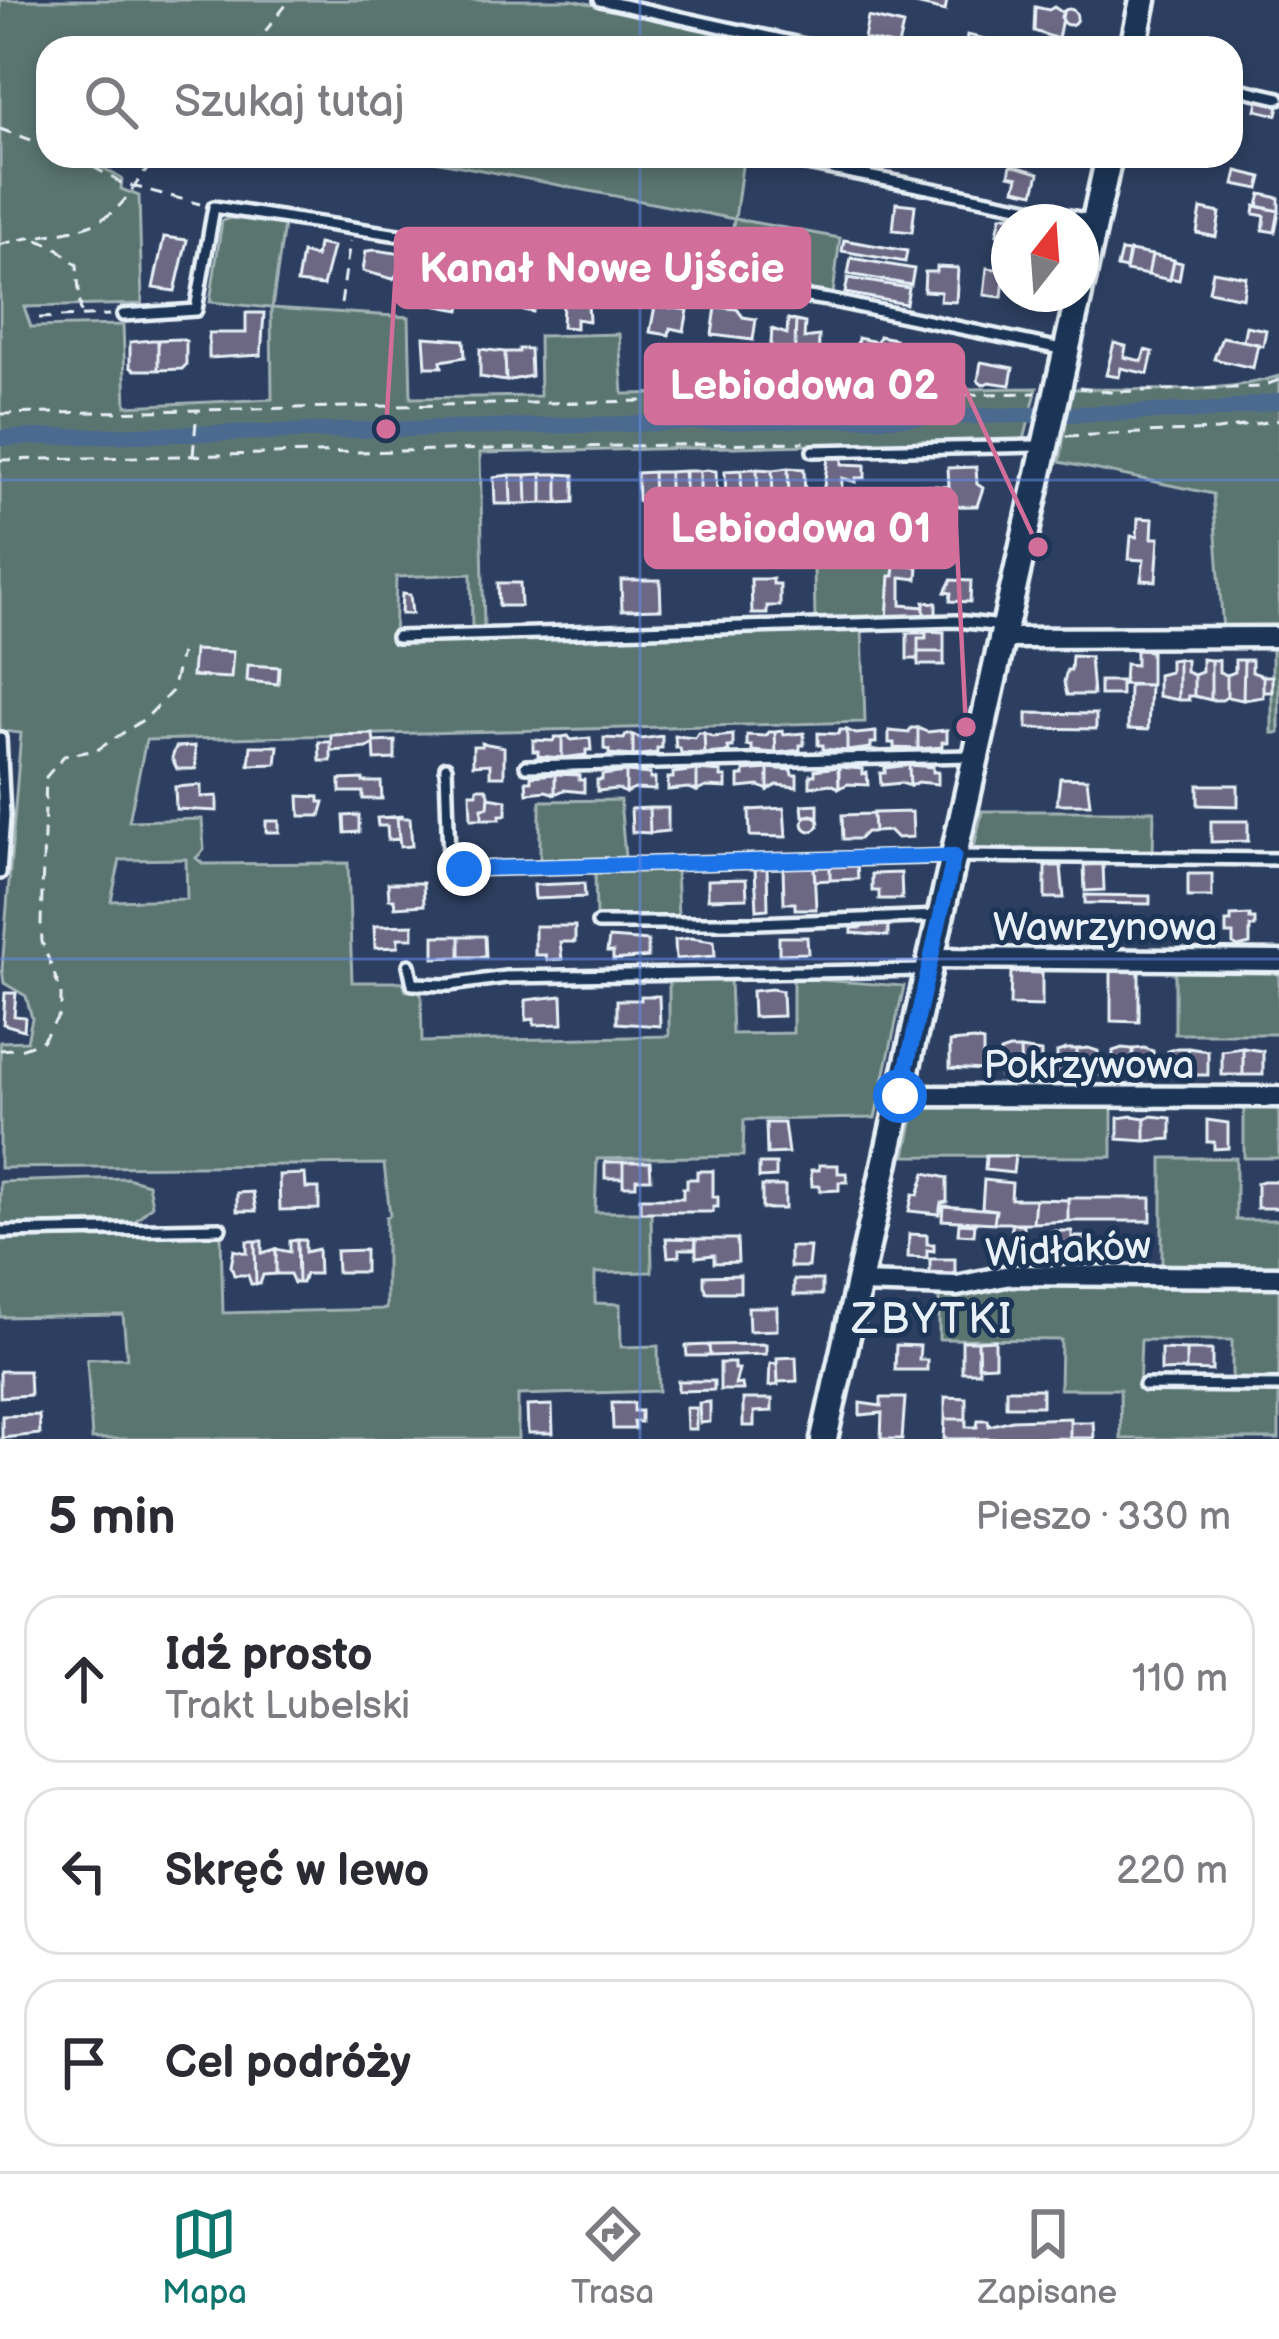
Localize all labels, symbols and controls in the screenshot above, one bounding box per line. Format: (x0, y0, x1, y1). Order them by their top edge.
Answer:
search box (36, 36, 1243, 168)
icon: search (78, 69, 144, 135)
text: Szukaj tutaj (174, 75, 405, 130)
north arrow (991, 204, 1099, 312)
callout: Kanał Nowe Ujście (396, 229, 809, 307)
text: Kanał Nowe Ujście (419, 244, 785, 295)
callout: Lebiodowa 02 (646, 345, 963, 423)
text: Lebiodowa 02 (670, 361, 938, 412)
callout: Lebiodowa 01 (646, 489, 956, 567)
text: Lebiodowa 01 (670, 504, 932, 555)
route end (437, 842, 491, 896)
street label: Wawrzynowa (993, 905, 1217, 952)
street label: Pokrzywowa (983, 1043, 1195, 1090)
route start (873, 1069, 927, 1123)
street label: Widłaków (984, 1223, 1152, 1278)
district label: ZBYTKI (851, 1295, 1014, 1346)
text: 5 min (48, 1487, 176, 1548)
text: Pieszo · 330 m (975, 1494, 1231, 1541)
text: Idź prosto (165, 1628, 373, 1683)
icon: ahead (51, 1646, 117, 1712)
text: 110 m (1132, 1656, 1228, 1703)
text: Trakt Lubelski (165, 1683, 410, 1730)
icon: left (51, 1838, 117, 1904)
text: Skręć w lewo (165, 1844, 429, 1899)
text: 220 m (1116, 1848, 1228, 1895)
icon: arrive (51, 2030, 117, 2096)
text: Cel podróży (165, 2036, 411, 2091)
tab: Mapa (162, 2201, 247, 2313)
tab: Trasa (571, 2201, 654, 2313)
tab: Zapisane (978, 2201, 1117, 2313)

